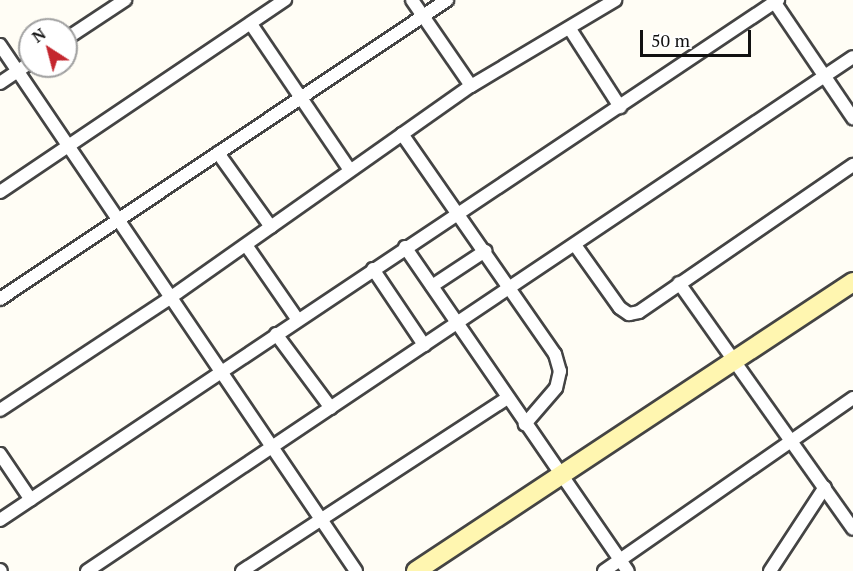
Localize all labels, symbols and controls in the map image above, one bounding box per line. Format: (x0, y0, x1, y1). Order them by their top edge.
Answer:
north arrow (18, 18, 78, 78)
scale bar (643, 18, 754, 56)
text: N (27, 23, 50, 48)
text: 50 m (651, 28, 690, 52)

